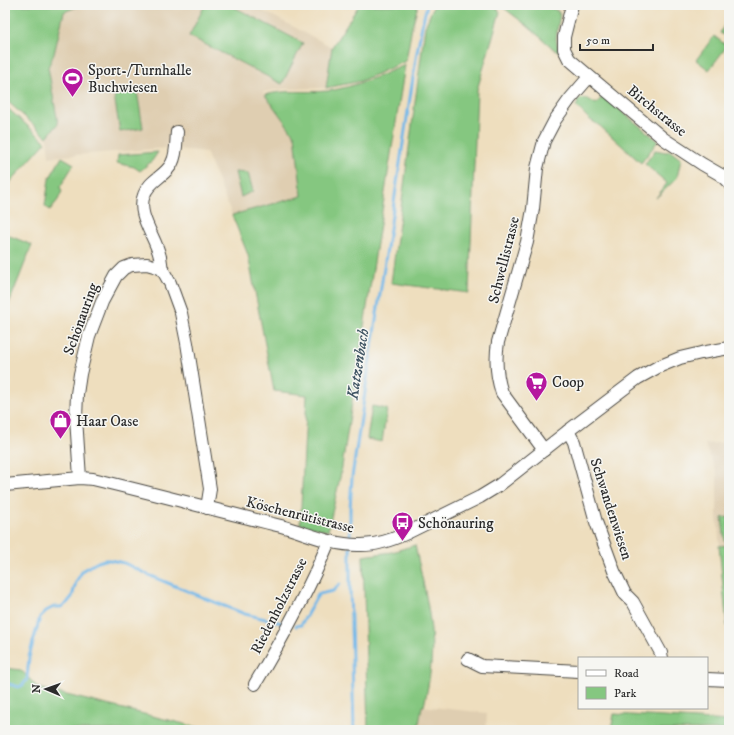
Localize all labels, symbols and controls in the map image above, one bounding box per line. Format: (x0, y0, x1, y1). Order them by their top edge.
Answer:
scale bar (580, 26, 653, 52)
text: 50 m (586, 33, 610, 48)
place label: Sport-/Turnhalle Buchwiesen (88, 61, 192, 97)
sports icon: Sport-/Turnhalle Buchwiesen (60, 66, 86, 99)
street label: Birchstrasse (623, 81, 691, 141)
street label: Schwellistrasse (484, 215, 524, 305)
street label: Schönauring (59, 280, 103, 358)
water label: Katzenbach (342, 327, 373, 402)
supermarket icon: Coop (523, 369, 549, 402)
place label: Coop (552, 373, 585, 392)
shop icon: Haar Oase (48, 408, 74, 441)
place label: Haar Oase (76, 412, 138, 431)
street label: Schwandenwiesen (586, 456, 636, 562)
street label: Köschenrütistrasse (244, 492, 356, 538)
bus stop icon: Schönauring (390, 510, 416, 543)
place label: Schönauring (418, 514, 494, 533)
street label: Riedenholzstrasse (247, 555, 311, 657)
legend (578, 657, 708, 709)
text: Road (614, 666, 639, 681)
north arrow (26, 669, 66, 709)
text: N (30, 684, 44, 693)
text: Park (614, 686, 636, 701)

